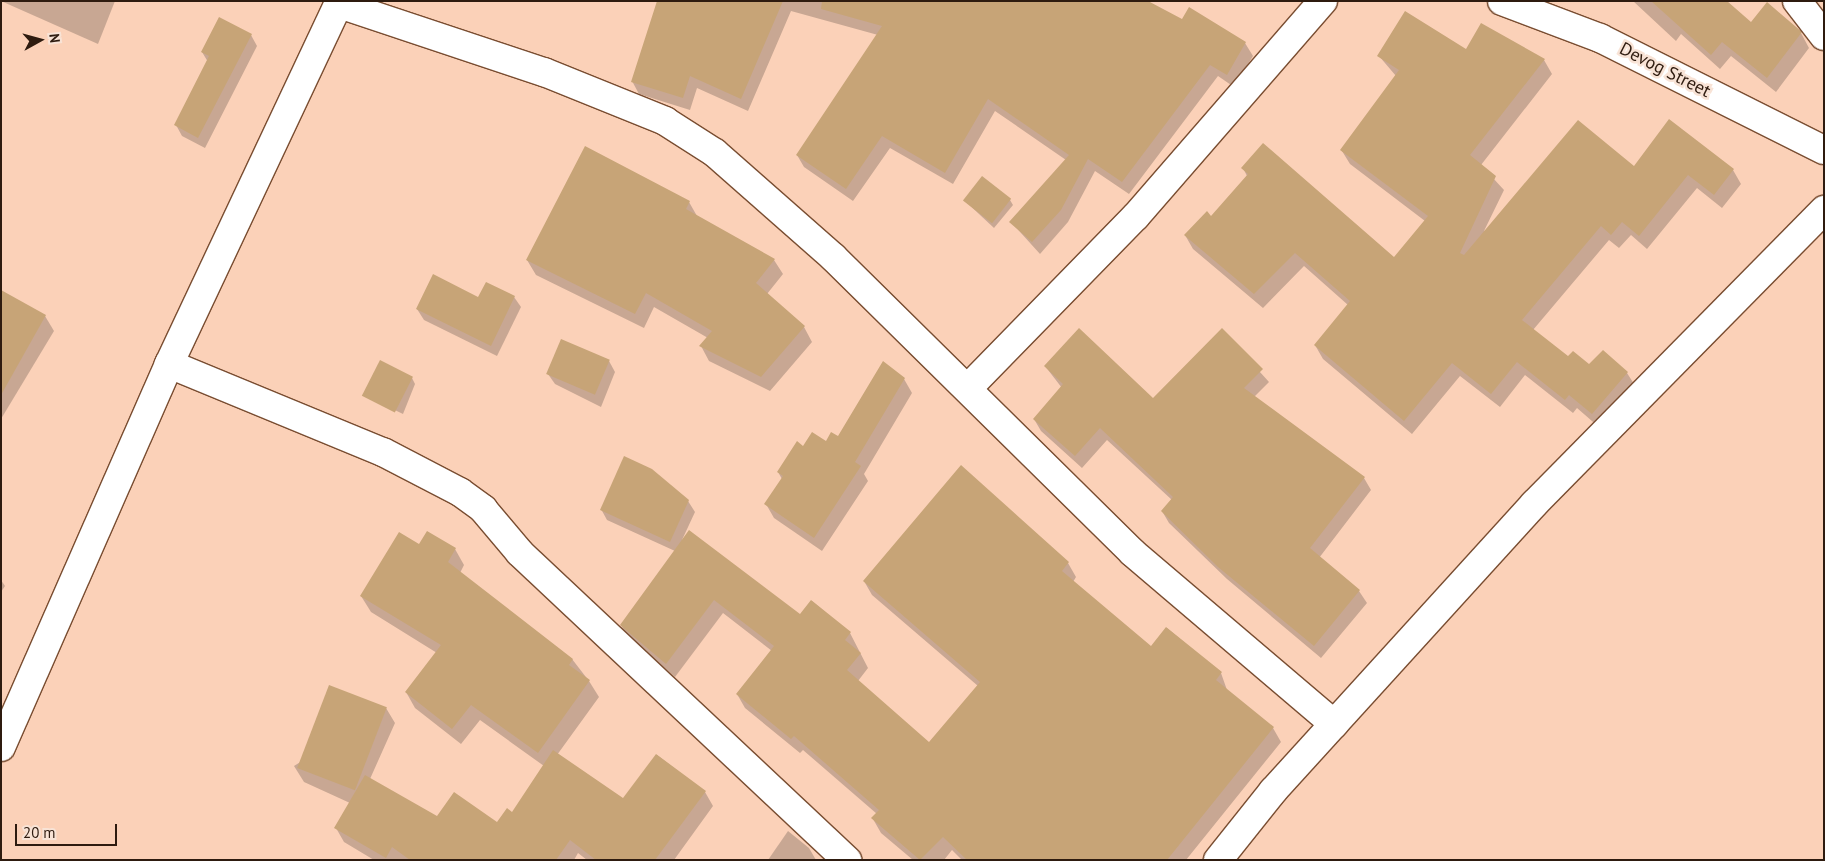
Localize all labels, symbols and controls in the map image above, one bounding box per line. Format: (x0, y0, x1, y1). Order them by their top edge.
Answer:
north arrow (15, 15, 65, 65)
text: N (45, 33, 64, 44)
street label: Devog Street (1616, 38, 1714, 102)
scale bar (18, 814, 120, 846)
text: 20 m (23, 823, 56, 842)

